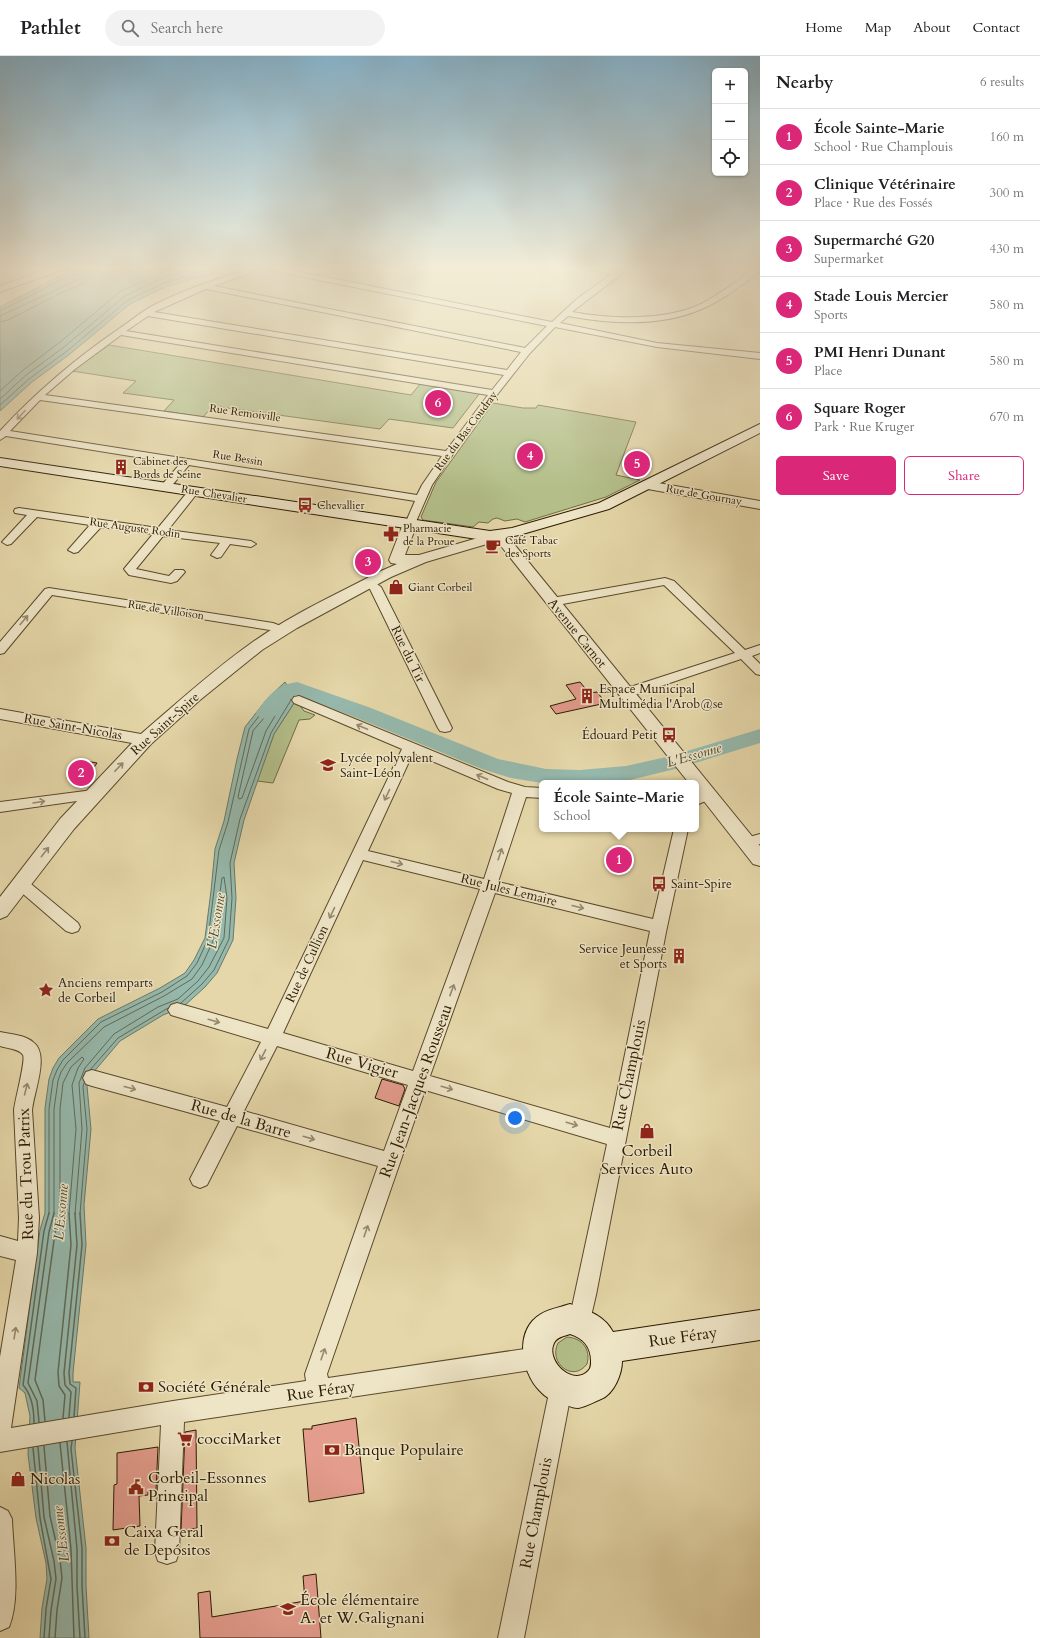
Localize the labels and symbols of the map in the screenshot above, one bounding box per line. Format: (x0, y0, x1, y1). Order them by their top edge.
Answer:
pin: 6 (425, 388, 451, 418)
street label: Rue du Bas Coudray (431, 388, 501, 474)
street label: Rue Remoiville (208, 401, 282, 425)
one-way arrow (16, 410, 26, 420)
pin: 4 (517, 441, 543, 471)
street label: Rue Bessin (212, 447, 265, 469)
pin: 5 (624, 449, 650, 479)
place label: Cabinet des Bords de Seine (133, 454, 202, 482)
building icon: Cabinet des Bords de Seine (112, 458, 130, 476)
street label: Rue Chevalier (180, 481, 249, 507)
street label: Rue de Gournay (665, 481, 743, 509)
bus stop icon: Chevallier (296, 496, 314, 514)
place label: Chevallier (317, 498, 365, 513)
street label: Rue Auguste Rodin (89, 514, 182, 542)
place label: Pharmacie de la Proue (403, 521, 455, 549)
pharmacy icon: Pharmacie de la Proue (382, 525, 400, 543)
place label: Café Tabac des Sports (505, 533, 558, 561)
cafe icon: Café Tabac des Sports (484, 537, 502, 555)
pin: 3 (355, 547, 381, 577)
shop icon: Giant Corbeil (387, 578, 405, 596)
place label: Giant Corbeil (408, 580, 473, 595)
street label: Avenue Carnot (543, 595, 611, 671)
street label: Rue de Villoison (127, 597, 206, 624)
one-way arrow (20, 615, 29, 626)
street label: Rue du Tir (387, 623, 430, 686)
place label: Espace Municipal Multimédia l'Arob@se (599, 680, 723, 713)
building icon: Espace Municipal Multimédia l'Arob@se (578, 687, 596, 705)
street label: Rue Saint-Spire (127, 688, 203, 760)
street label: Rue Saint-Nicolas (22, 709, 124, 745)
one-way arrow (357, 723, 369, 731)
place label: Édouard Petit (582, 726, 657, 744)
bus stop icon: Édouard Petit (660, 726, 678, 744)
water label: L'Essonne (664, 738, 724, 772)
place label: Lycée polyvalent Saint-Léon (340, 749, 433, 782)
school or university icon: Lycée polyvalent Saint-Léon (319, 756, 337, 774)
pin: 2 (68, 758, 94, 788)
one-way arrow (114, 762, 124, 772)
one-way arrow (477, 773, 489, 781)
one-way arrow (383, 789, 390, 801)
one-way arrow (32, 798, 45, 806)
pin: 1 (606, 845, 632, 875)
one-way arrow (40, 847, 49, 858)
one-way arrow (497, 848, 504, 861)
one-way arrow (391, 860, 404, 868)
street label: Rue Jules Lemaire (459, 869, 559, 911)
bus stop icon: Saint-Spire (650, 875, 668, 893)
place label: Saint-Spire (671, 875, 732, 893)
water label: L'Essonne (202, 891, 230, 950)
one-way arrow (571, 904, 584, 912)
one-way arrow (328, 906, 335, 918)
street label: Rue de Cullion (281, 922, 333, 1006)
place label: Service Jeunesse et Sports (579, 940, 667, 973)
building icon: Service Jeunesse et Sports (670, 947, 688, 965)
place label: Anciens remparts de Corbeil (58, 974, 153, 1007)
place icon: Anciens remparts de Corbeil (37, 981, 55, 999)
one-way arrow (449, 983, 456, 996)
street label: Rue Jean-Jacques Rousseau (374, 1001, 458, 1181)
one-way arrow (208, 1018, 221, 1025)
street label: Rue Champlouis (607, 1018, 651, 1132)
street label: Rue Vigier (323, 1042, 401, 1084)
one-way arrow (259, 1049, 266, 1061)
one-way arrow (23, 1083, 30, 1096)
one-way arrow (440, 1084, 453, 1092)
one-way arrow (123, 1085, 136, 1092)
street label: Rue de la Barre (188, 1094, 294, 1144)
street label: Rue du Trou Patrix (13, 1108, 39, 1240)
your location (505, 1108, 525, 1128)
one-way arrow (565, 1121, 578, 1128)
shop icon: Corbeil Services Auto (638, 1122, 656, 1140)
one-way arrow (302, 1135, 315, 1142)
place label: Corbeil Services Auto (601, 1140, 693, 1180)
water label: L'Essonne (49, 1183, 73, 1241)
one-way arrow (363, 1224, 370, 1237)
street label: Rue Féray (647, 1321, 719, 1353)
one-way arrow (11, 1327, 19, 1340)
one-way arrow (320, 1348, 328, 1360)
street label: Rue Féray (285, 1375, 357, 1407)
place label: Société Générale (158, 1376, 271, 1398)
bank icon: Société Générale (137, 1378, 155, 1396)
place label: cocciMarket (197, 1428, 281, 1450)
supermarket icon: cocciMarket (176, 1430, 194, 1448)
place label: Banque Populaire (344, 1439, 464, 1461)
bank icon: Banque Populaire (323, 1441, 341, 1459)
street label: Rue Champlouis (514, 1456, 558, 1570)
place label: Corbeil-Essonnes Principal (148, 1467, 266, 1507)
place label: Nicolas (30, 1468, 80, 1490)
shop icon: Nicolas (9, 1470, 27, 1488)
public building icon: Corbeil-Essonnes Principal (127, 1478, 145, 1496)
water label: L'Essonne (48, 1504, 74, 1563)
place label: Caixa Geral de Depósitos (124, 1521, 210, 1561)
bank icon: Caixa Geral de Depósitos (103, 1532, 121, 1550)
place label: École élémentaire A. et W.Galignani (300, 1589, 425, 1629)
school or university icon: École élémentaire A. et W.Galignani (279, 1600, 297, 1618)

